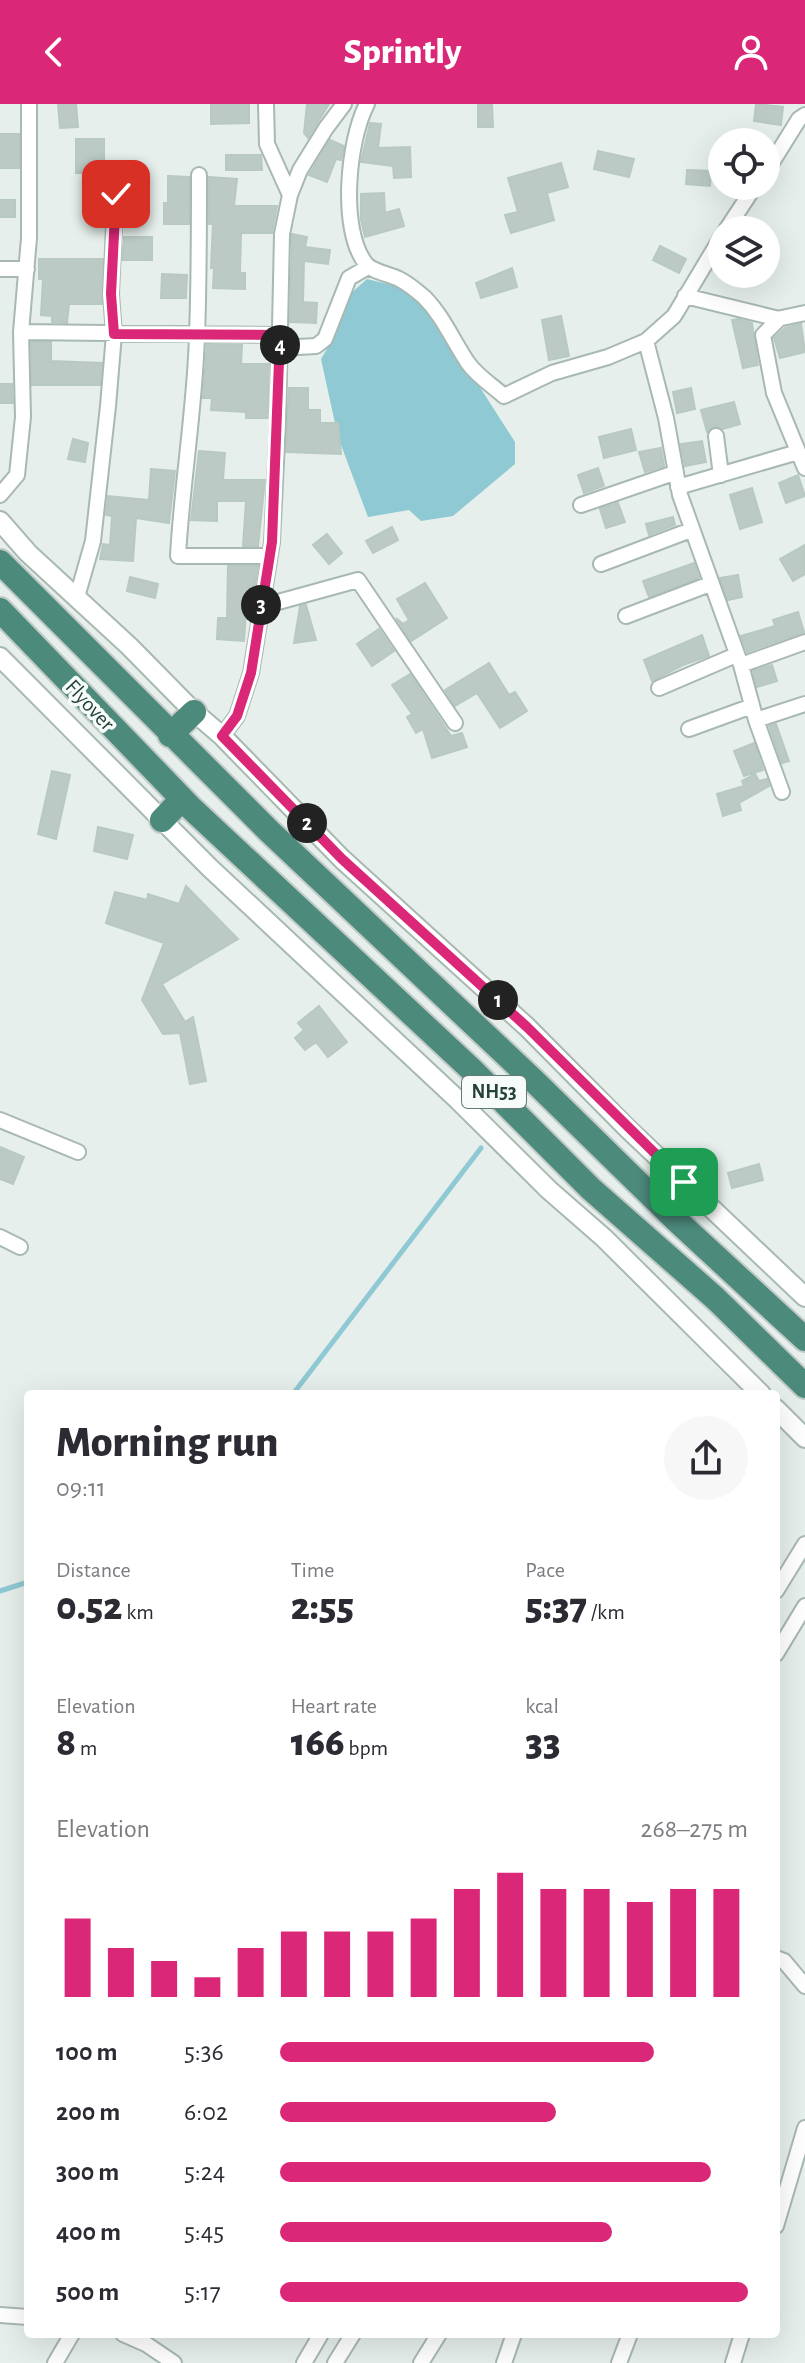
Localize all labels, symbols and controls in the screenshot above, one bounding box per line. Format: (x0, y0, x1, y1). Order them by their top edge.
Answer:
icon: back (32, 30, 76, 74)
icon: person (729, 30, 773, 74)
text: Sprintly (344, 34, 461, 70)
map controls (708, 128, 780, 288)
button: locate (708, 128, 780, 200)
pin (82, 160, 150, 228)
icon: check (94, 172, 138, 216)
button: layers (708, 216, 780, 288)
pin: 4 (260, 325, 300, 365)
text: 4 (274, 334, 286, 356)
pin: 3 (241, 585, 281, 625)
text: 3 (256, 594, 266, 616)
street label: Flyover (61, 675, 119, 735)
pin: 2 (287, 803, 327, 843)
text: 2 (302, 812, 312, 834)
pin: 1 (478, 980, 518, 1020)
text: 1 (494, 989, 502, 1011)
road number: NH53 (462, 1076, 526, 1108)
pin (650, 1148, 718, 1216)
icon: arrive (662, 1160, 706, 1204)
button: share (664, 1416, 748, 1500)
text: Morning run (56, 1421, 279, 1465)
text: 09:11 (56, 1475, 106, 1501)
text: Distance (56, 1559, 131, 1581)
text: Time (291, 1559, 335, 1581)
text: Pace (525, 1559, 565, 1581)
text: 0.52 (56, 1587, 123, 1627)
text: 2:55 (291, 1587, 354, 1627)
text: 5:37 (525, 1587, 587, 1627)
text: km (123, 1601, 154, 1623)
text: /km (587, 1601, 625, 1623)
text: Elevation (56, 1695, 136, 1717)
text: Heart rate (291, 1695, 377, 1717)
text: kcal (525, 1695, 559, 1717)
text: 8 (56, 1723, 76, 1763)
text: 166 (291, 1723, 345, 1763)
text: 33 (525, 1723, 561, 1763)
text: m (76, 1737, 97, 1759)
text: bpm (345, 1737, 388, 1759)
text: Elevation (56, 1816, 150, 1842)
text: 268–275 m (641, 1816, 748, 1842)
text: 100 m (56, 2039, 117, 2065)
text: 5:36 (184, 2039, 224, 2065)
text: 200 m (56, 2099, 120, 2125)
text: 6:02 (184, 2099, 228, 2125)
text: 300 m (56, 2159, 119, 2185)
text: 5:24 (184, 2159, 225, 2185)
text: 400 m (56, 2219, 121, 2245)
text: 5:45 (184, 2219, 224, 2245)
text: 500 m (56, 2279, 119, 2305)
text: 5:17 (184, 2279, 221, 2305)

